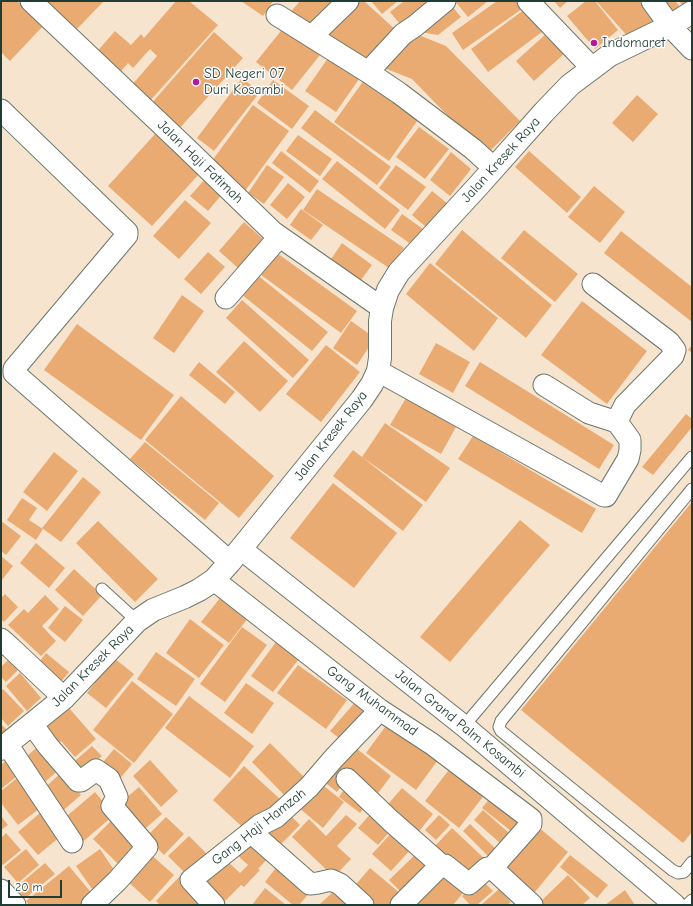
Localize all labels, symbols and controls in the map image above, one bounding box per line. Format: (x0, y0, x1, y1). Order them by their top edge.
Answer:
place label: Indomaret (602, 35, 665, 51)
marker: Indomaret (589, 38, 599, 48)
place label: SD Negeri 07 Duri Kosambi (204, 66, 284, 98)
marker: SD Negeri 07 Duri Kosambi (191, 77, 201, 87)
street label: Jalan Kresek Raya (458, 114, 544, 206)
street label: Jalan Haji Fatimah (154, 117, 246, 207)
street label: Jalan Kresek Raya (291, 388, 371, 484)
street label: Jalan Kresek Raya (48, 621, 138, 711)
street label: Gang Muhammad (323, 662, 421, 740)
street label: Jalan Grand Palm Kosambi (391, 666, 529, 782)
street label: Gang Haji Hamzah (209, 785, 309, 869)
scale bar (10, 872, 64, 898)
text: 20 m (15, 880, 43, 894)

